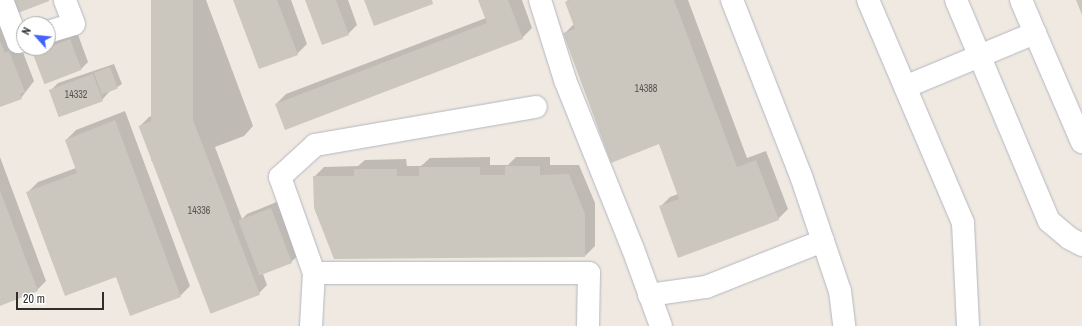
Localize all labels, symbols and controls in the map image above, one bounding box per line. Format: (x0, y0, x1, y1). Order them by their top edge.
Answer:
north arrow (16, 16, 56, 56)
text: N (18, 25, 34, 37)
house number: 14388 (635, 83, 657, 95)
house number: 14332 (65, 89, 87, 101)
house number: 14336 (188, 205, 210, 217)
scale bar (18, 284, 106, 310)
text: 20 m (23, 291, 45, 307)

